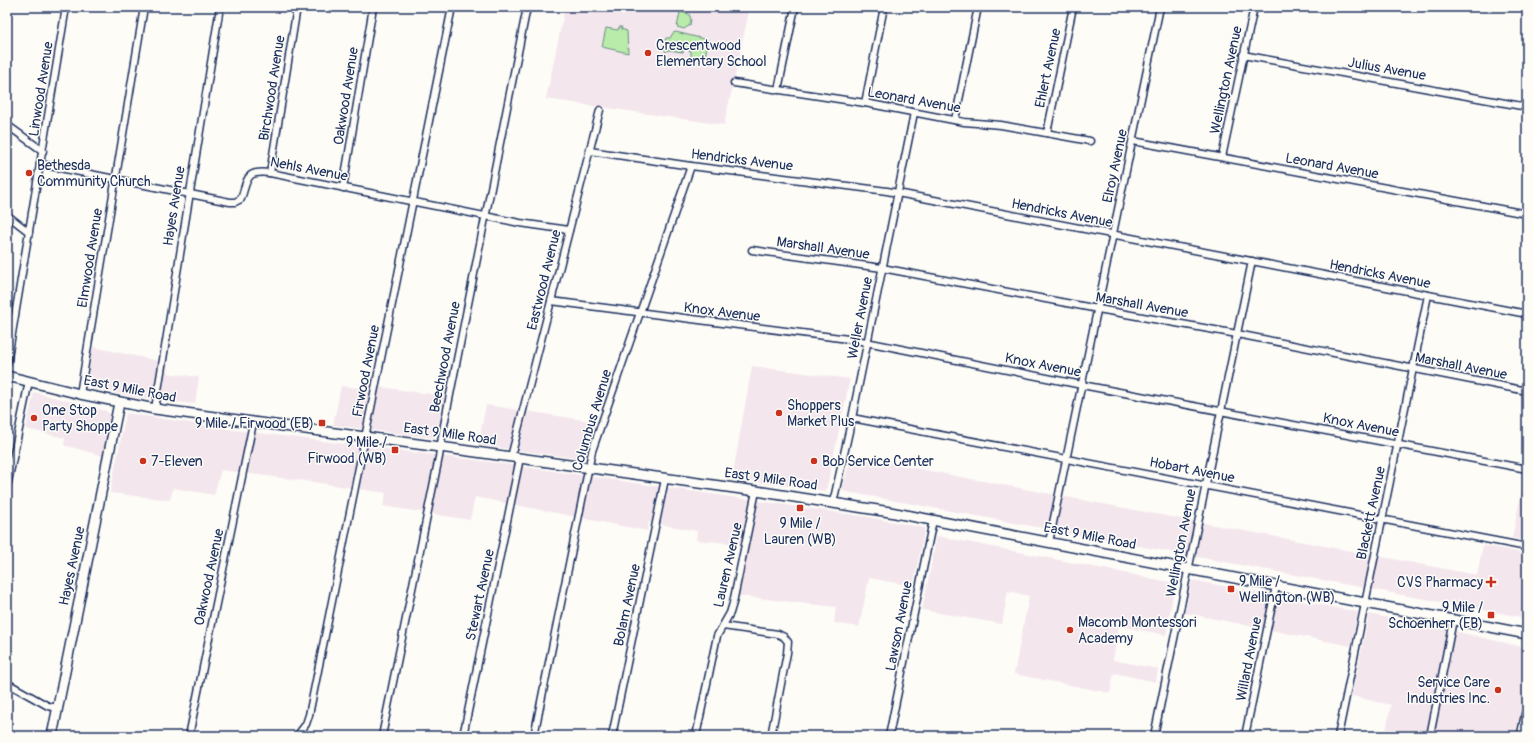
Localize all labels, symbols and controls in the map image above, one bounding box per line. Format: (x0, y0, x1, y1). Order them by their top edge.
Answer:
street label: Wellington Avenue (1206, 24, 1246, 135)
street label: Ehlert Avenue (1031, 27, 1065, 109)
street label: Birchwood Avenue (255, 34, 289, 142)
place label: Crescentwood Elementary School (656, 37, 767, 70)
street label: Linwood Avenue (25, 40, 57, 138)
street label: Oakwood Avenue (330, 46, 362, 146)
marker: Crescentwood Elementary School (643, 48, 653, 58)
street label: Julius Avenue (1347, 54, 1427, 84)
street label: Leonard Avenue (866, 83, 962, 117)
street label: Elroy Avenue (1099, 128, 1131, 204)
street label: Hendricks Avenue (690, 145, 794, 175)
street label: Leonard Avenue (1284, 149, 1380, 183)
street label: Nehls Avenue (269, 153, 349, 185)
place label: Bethesda Community Church (37, 157, 151, 190)
street label: Hayes Avenue (159, 165, 189, 247)
marker: Bethesda Community Church (24, 168, 34, 178)
street label: Hendricks Avenue (1010, 195, 1114, 231)
street label: Elmwood Avenue (74, 207, 106, 309)
street label: Eastwood Avenue (523, 228, 565, 332)
street label: Marshall Avenue (775, 233, 871, 263)
street label: Hendricks Avenue (1328, 256, 1432, 292)
street label: Weller Avenue (844, 275, 876, 361)
street label: Marshall Avenue (1094, 288, 1190, 322)
street label: Knox Avenue (683, 299, 761, 325)
street label: Beechwood Avenue (426, 300, 464, 414)
street label: Firwood Avenue (349, 323, 383, 418)
street label: Knox Avenue (1004, 349, 1083, 381)
street label: Marshall Avenue (1413, 349, 1509, 383)
street label: Columbus Avenue (569, 367, 615, 473)
street label: East 9 Mile Road (82, 372, 178, 406)
place label: Shoppers Market Plus (787, 397, 855, 430)
place label: One Stop Party Shoppe (42, 402, 118, 435)
marker: Shoppers Market Plus (774, 408, 784, 418)
street label: Knox Avenue (1322, 409, 1401, 441)
marker: One Stop Party Shoppe (29, 413, 39, 423)
place label: 9 Mile / Firwood (EB) (195, 415, 314, 432)
marker: 9 Mile / Firwood (EB) (317, 418, 327, 428)
street label: East 9 Mile Road (402, 419, 498, 449)
place label: 9 Mile / Firwood (WB) (307, 434, 387, 467)
marker: 9 Mile / Firwood (WB) (390, 445, 400, 455)
place label: 7-Eleven (151, 453, 203, 470)
place label: Bob Service Center (822, 453, 934, 470)
street label: Hobart Avenue (1148, 453, 1236, 487)
marker: 7-Eleven (138, 456, 148, 466)
marker: Bob Service Center (809, 456, 819, 466)
street label: East 9 Mile Road (723, 464, 819, 494)
street label: Blackett Avenue (1353, 465, 1389, 561)
street label: Wellington Avenue (1162, 487, 1200, 599)
marker: 9 Mile / Lauren (WB) (795, 503, 805, 513)
place label: 9 Mile / Lauren (WB) (764, 515, 836, 548)
street label: East 9 Mile Road (1042, 519, 1138, 553)
street label: Lauren Avenue (710, 521, 746, 609)
street label: Hayes Avenue (55, 525, 89, 607)
street label: Oakwood Avenue (190, 527, 228, 627)
street label: Stewart Avenue (462, 547, 498, 642)
street label: Bolam Avenue (610, 562, 644, 648)
place label: 9 Mile / Wellington (WB) (1239, 573, 1335, 606)
place label: CVS Pharmacy (1397, 574, 1483, 591)
marker: CVS Pharmacy (1486, 577, 1496, 587)
street label: Lawson Avenue (882, 579, 916, 673)
marker: 9 Mile / Wellington (WB) (1226, 584, 1236, 594)
place label: 9 Mile / Schoenherr (EB) (1388, 599, 1483, 632)
marker: 9 Mile / Schoenherr (EB) (1486, 610, 1496, 620)
place label: Macomb Montessori Academy (1078, 614, 1197, 647)
street label: Willard Avenue (1233, 615, 1265, 702)
marker: Macomb Montessori Academy (1065, 625, 1075, 635)
place label: Service Care Industries Inc. (1407, 674, 1490, 707)
marker: Service Care Industries Inc. (1493, 685, 1503, 695)

